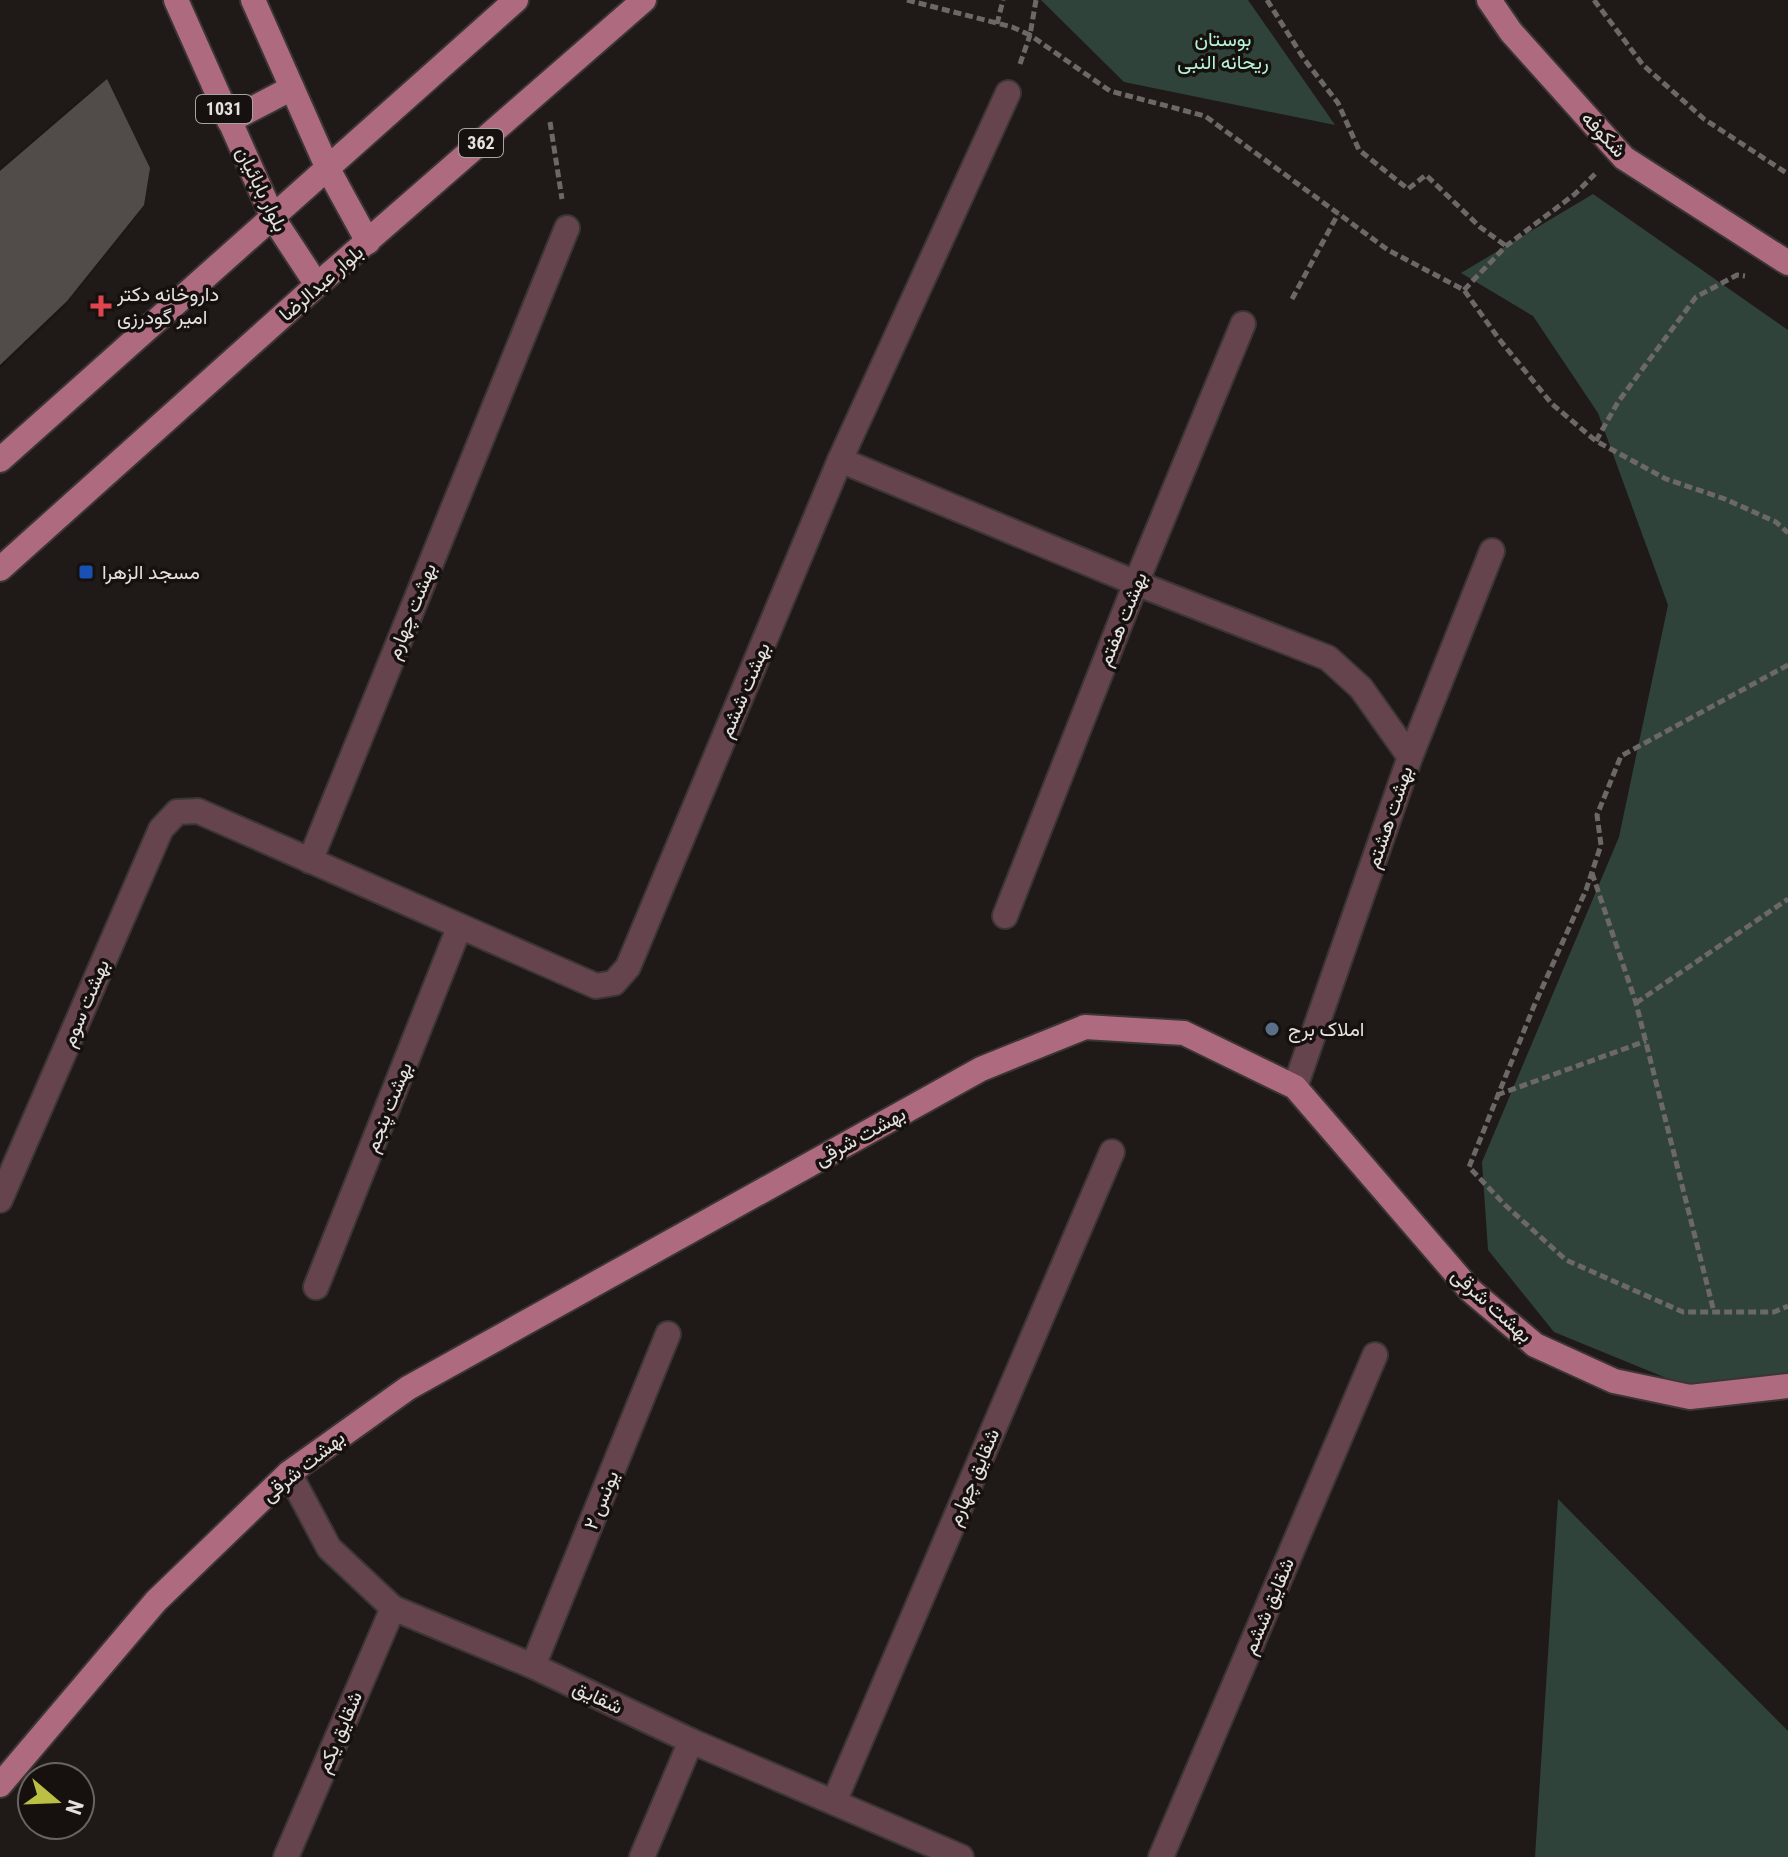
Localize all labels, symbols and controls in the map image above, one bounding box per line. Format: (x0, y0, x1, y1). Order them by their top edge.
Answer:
park label: بوستان ریحانه النبی (1177, 27, 1269, 75)
road number: 1031 (196, 95, 252, 123)
street label: شکوفه (1576, 106, 1631, 163)
road number: 362 (459, 129, 503, 157)
street label: بلوار بابائیان (230, 143, 293, 236)
street label: بلوار عبدالرضا (274, 240, 369, 327)
place label: داروخانه دکتر امیر گودرزی (116, 282, 219, 330)
marker: داروخانه دکتر امیر گودرزی (92, 297, 110, 315)
street label: بهشت چهارم (381, 559, 443, 663)
place label: مسجد الزهرا (102, 560, 200, 585)
marker: مسجد الزهرا (77, 563, 95, 581)
street label: بهشت هفتم (1092, 568, 1153, 670)
street label: بهشت ششم (713, 639, 776, 742)
street label: بهشت هشتم (1360, 763, 1419, 872)
street label: بهشت سوم (56, 956, 115, 1051)
place label: املاک برج (1288, 1017, 1364, 1043)
marker: املاک برج (1263, 1020, 1281, 1038)
street label: بهشت پنجم (359, 1058, 419, 1156)
street label: بهشت شرقی (810, 1101, 910, 1172)
street label: بهشت شرقی (1446, 1263, 1537, 1348)
street label: بهشت شرقی (257, 1425, 350, 1508)
street label: شقایق چهارم (942, 1425, 1006, 1530)
street label: یونس ۲ (578, 1467, 625, 1533)
street label: شقایق ششم (1237, 1554, 1300, 1658)
street label: شقایق (569, 1675, 627, 1719)
street label: شقایق یکم (311, 1688, 368, 1777)
north arrow (16, 1761, 96, 1841)
text: N (60, 1797, 88, 1818)

